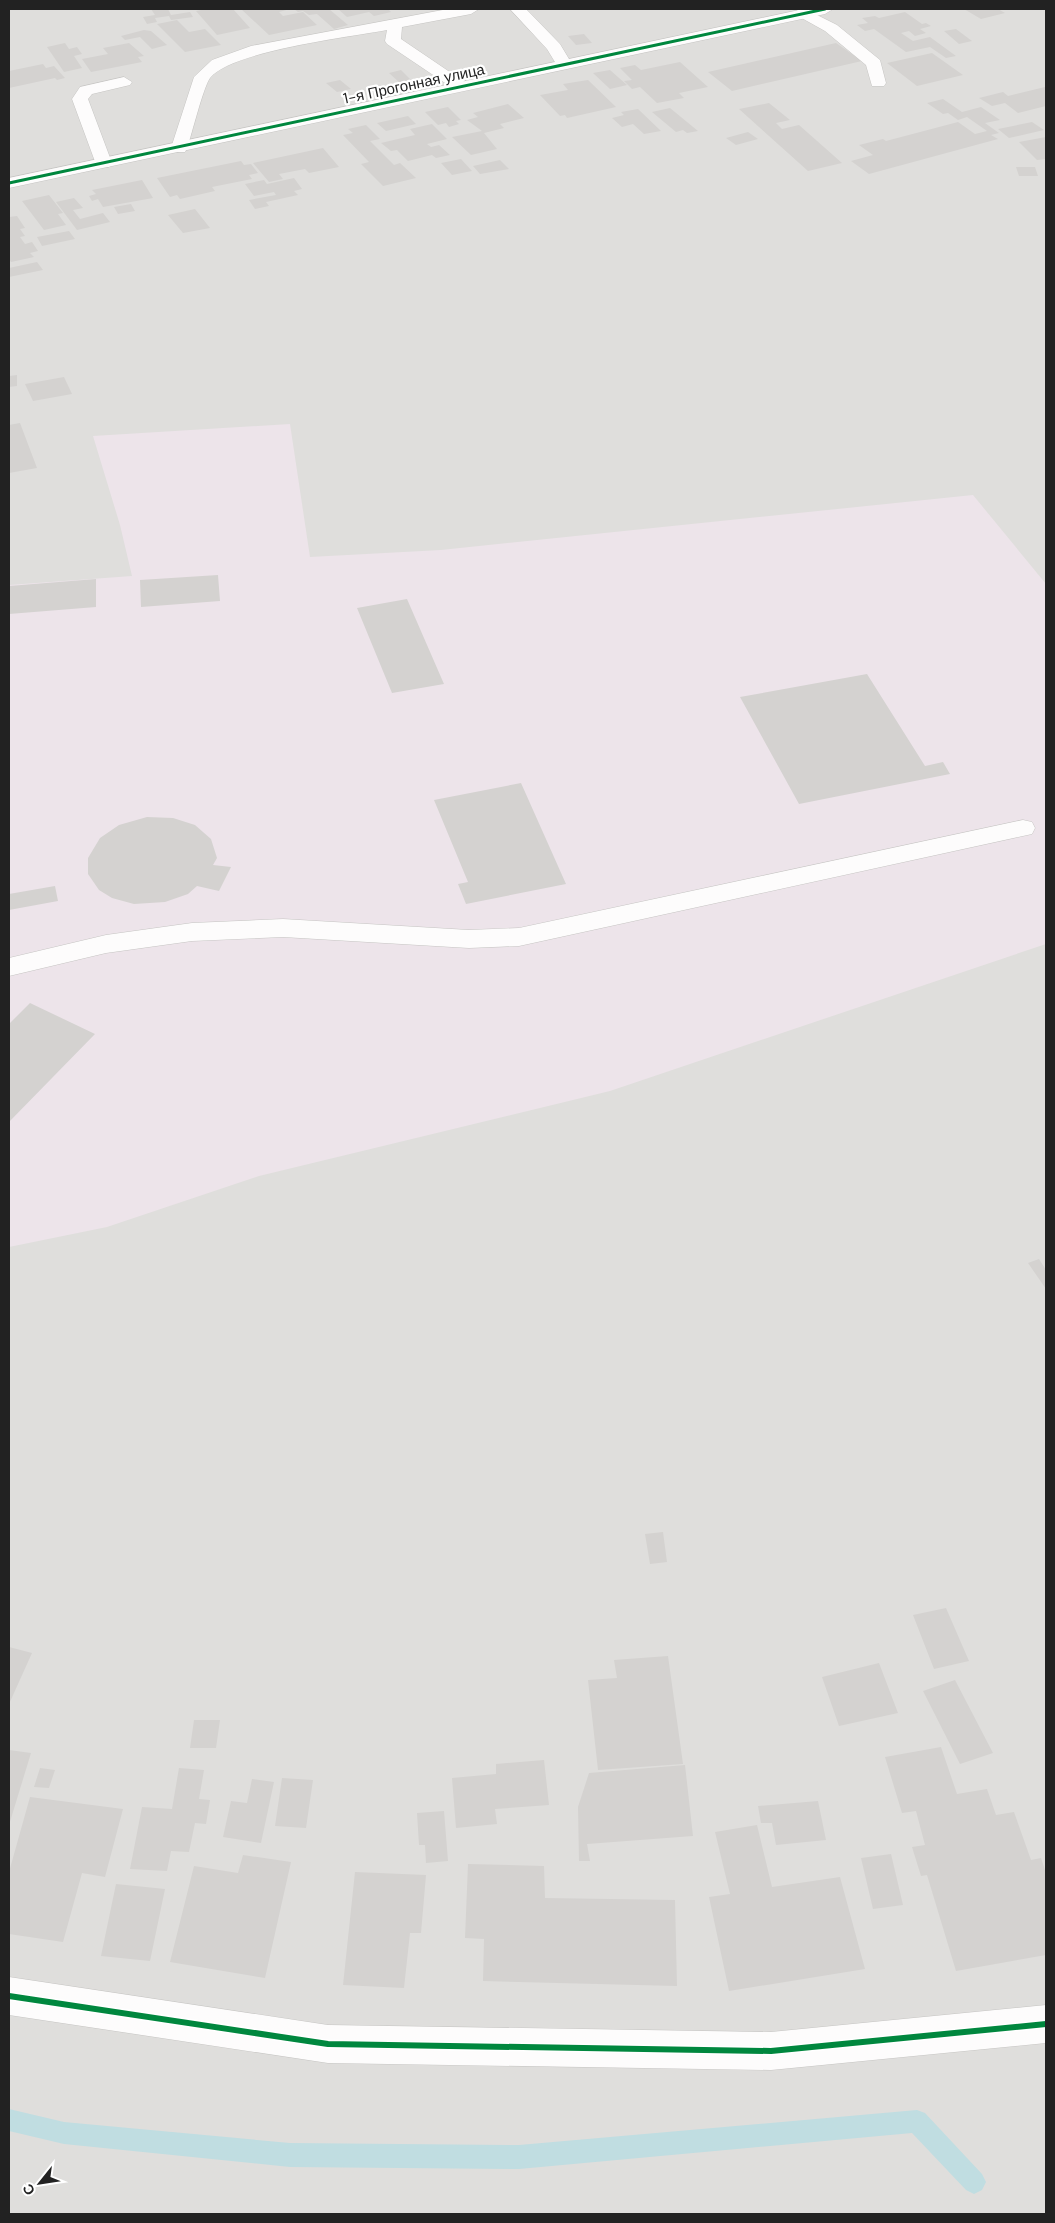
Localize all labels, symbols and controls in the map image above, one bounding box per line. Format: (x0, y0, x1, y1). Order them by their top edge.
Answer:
street label: 1-я Прогонная улица (341, 59, 487, 109)
north arrow (15, 2158, 65, 2208)
text: С (18, 2181, 39, 2198)

